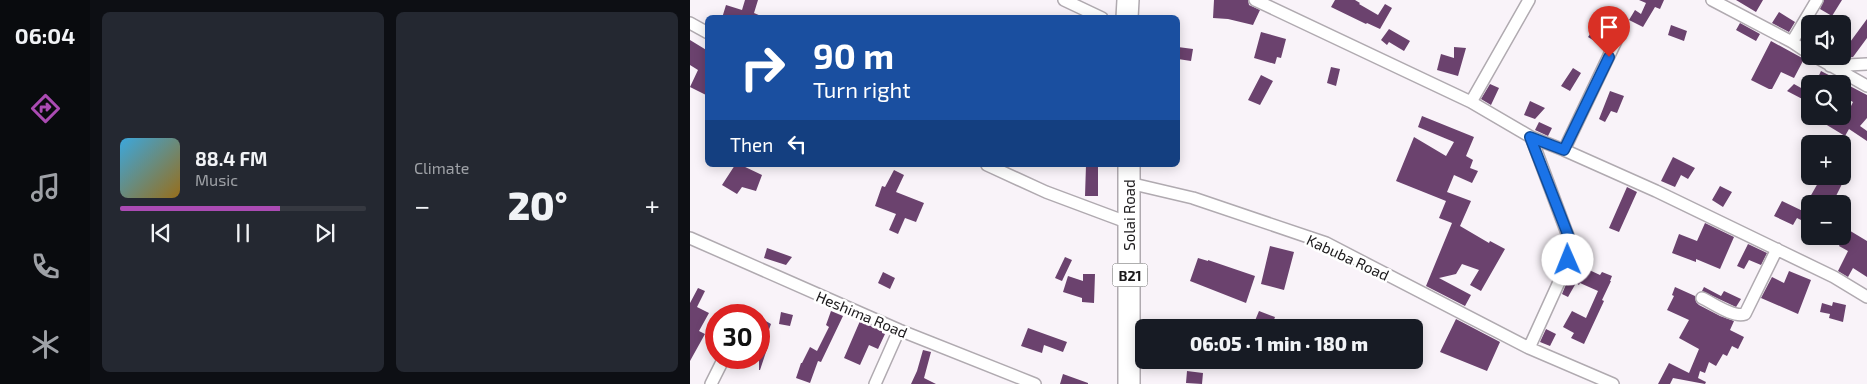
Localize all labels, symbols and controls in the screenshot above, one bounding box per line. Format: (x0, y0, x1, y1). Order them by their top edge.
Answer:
pin (1588, 6, 1630, 57)
icon: arrive (1595, 13, 1623, 41)
map controls (1801, 15, 1851, 245)
button: sound (1801, 15, 1851, 65)
text: 06:04 (15, 22, 75, 48)
text: 90 m (813, 34, 894, 76)
icon: right (730, 35, 795, 100)
button: search (1801, 75, 1851, 125)
text: Turn right (813, 76, 911, 102)
icon: directions (28, 91, 63, 126)
icon: left (783, 130, 811, 158)
text: Then (730, 133, 773, 156)
button: + (1801, 135, 1851, 185)
text: 88.4 FM (195, 147, 267, 170)
text: Climate (414, 158, 469, 177)
icon: music (28, 170, 63, 205)
text: Music (195, 170, 238, 189)
street label: Solai Road (1120, 179, 1138, 251)
text: 20° (508, 182, 567, 228)
text: − (414, 188, 430, 222)
text: + (645, 188, 660, 222)
button: − (1801, 195, 1851, 245)
icon: previous (147, 219, 175, 247)
icon: pause (229, 219, 257, 247)
icon: next (311, 219, 339, 247)
street label: Kabuba Road (1304, 230, 1392, 284)
position arrow (1541, 233, 1593, 285)
icon: phone (28, 249, 63, 284)
road number: B21 (1112, 264, 1148, 286)
street label: Heshima Road (814, 287, 910, 341)
speed limit sign: 30 (705, 304, 770, 369)
icon: climate (28, 327, 63, 362)
text: 06:05 · 1 min · 180 m (1190, 332, 1368, 355)

